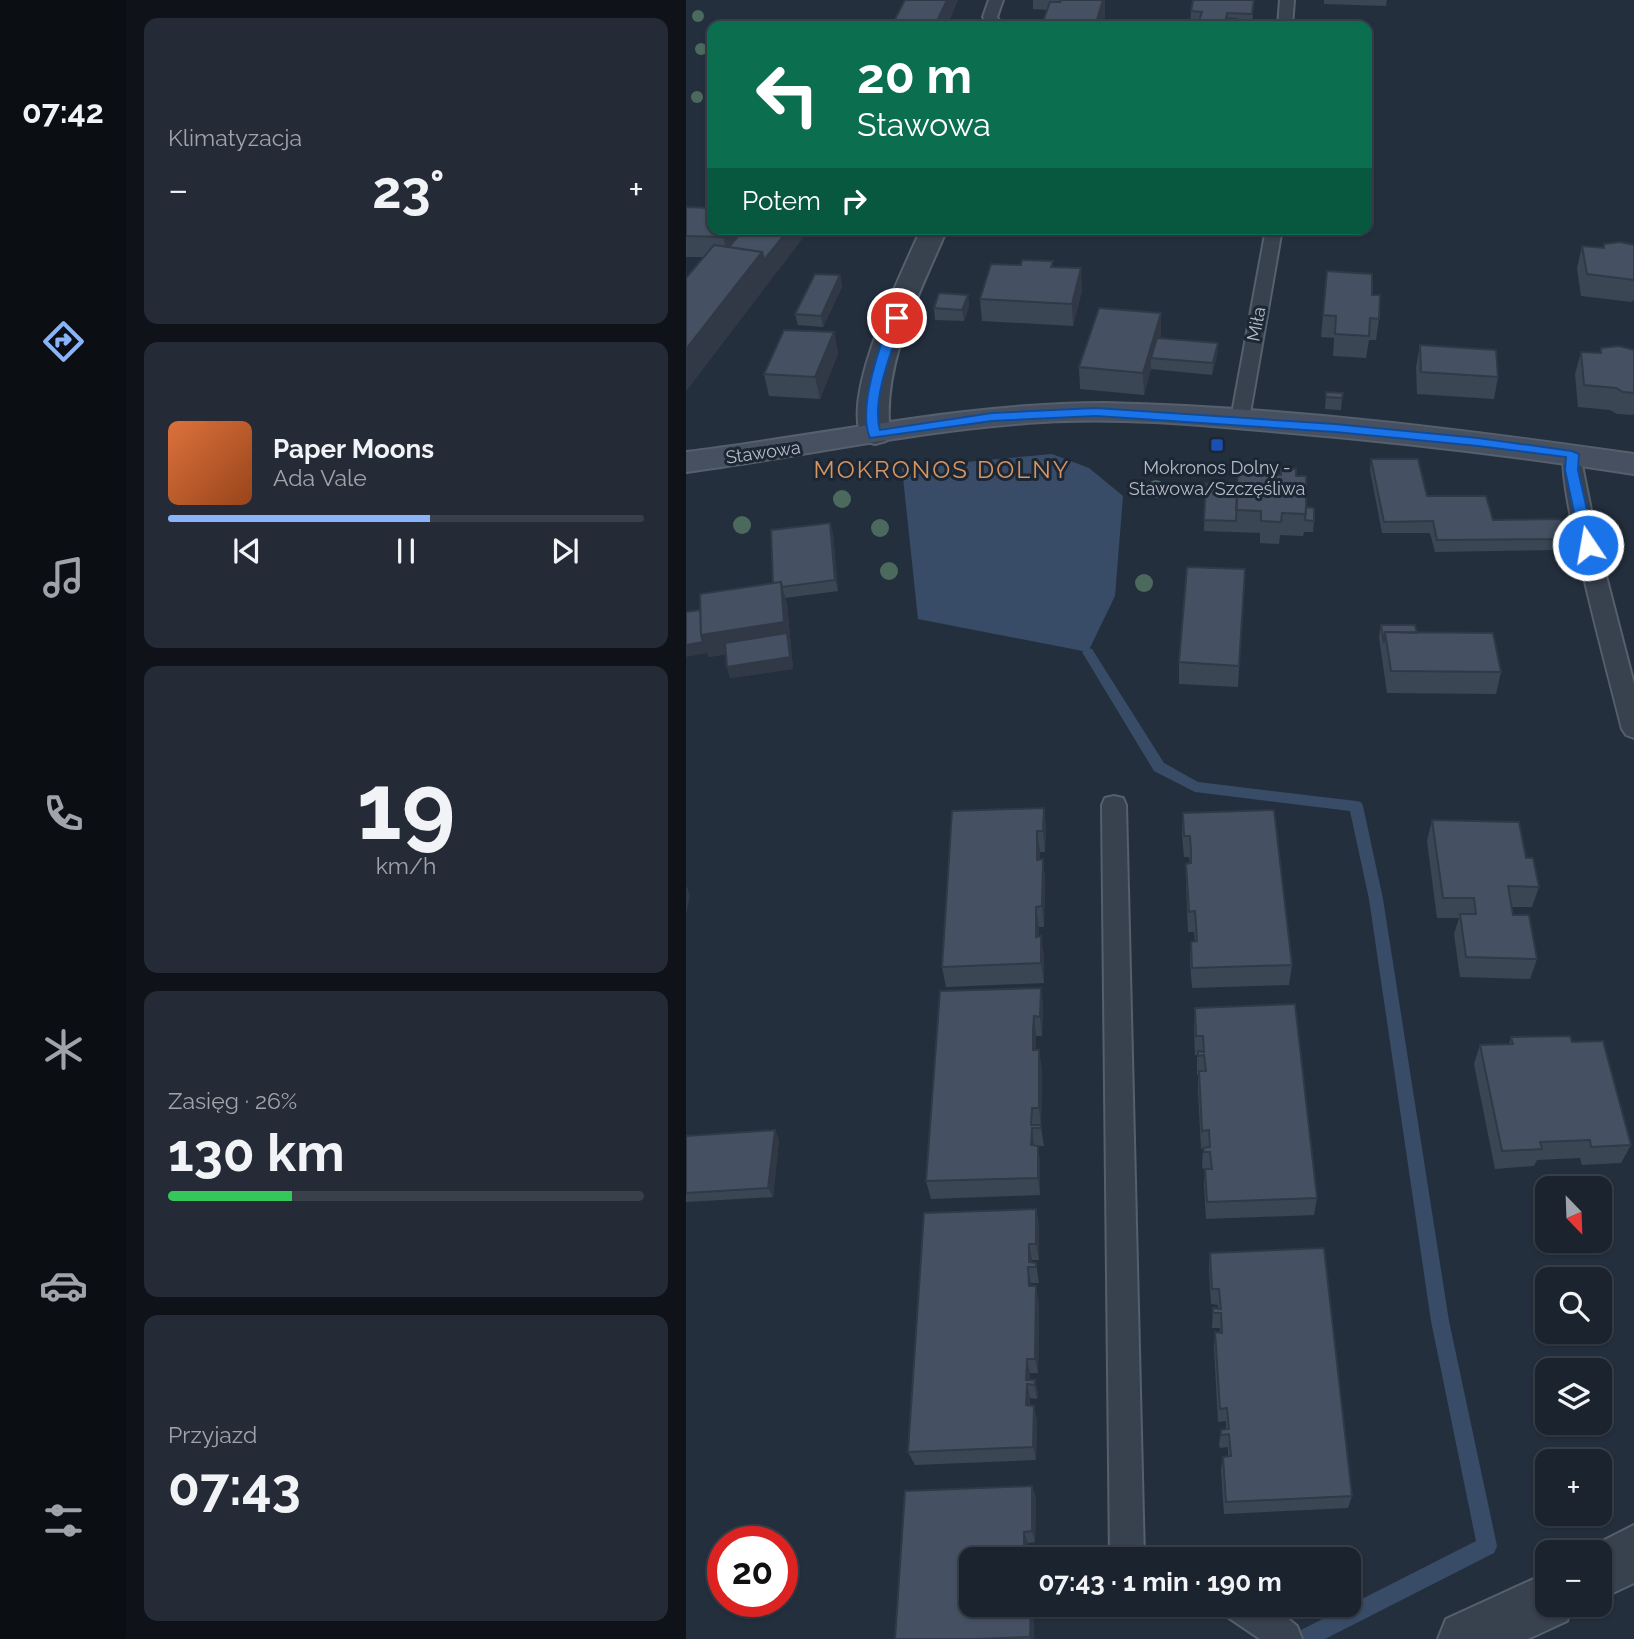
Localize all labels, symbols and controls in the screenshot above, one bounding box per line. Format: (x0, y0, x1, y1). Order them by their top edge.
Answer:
text: 20 m (857, 47, 972, 104)
icon: left (742, 49, 833, 140)
text: 07:42 (22, 93, 104, 130)
text: Stawowa (857, 106, 991, 143)
text: Klimatyzacja (168, 124, 302, 151)
text: 23° (372, 159, 445, 220)
text: − (168, 167, 188, 212)
text: + (628, 167, 644, 212)
icon: right (835, 182, 873, 220)
text: Potem (742, 186, 821, 216)
pin (867, 288, 927, 348)
icon: arrive (878, 299, 916, 337)
street label: Miła (1242, 305, 1270, 343)
icon: directions (39, 317, 88, 366)
text: Paper Moons (273, 434, 434, 464)
street label: Stawowa (724, 436, 802, 468)
marker: Mokronos Dolny - Stawowa/Szczęśliwa (1209, 437, 1225, 453)
district label: MOKRONOS DOLNY (814, 455, 1070, 484)
place label: Mokronos Dolny - Stawowa/Szczęśliwa (1129, 457, 1305, 499)
text: Ada Vale (273, 464, 367, 491)
position arrow (1551, 508, 1625, 582)
icon: previous (228, 532, 266, 570)
icon: pause (387, 532, 425, 570)
icon: next (546, 532, 584, 570)
icon: music (39, 553, 88, 602)
text: 19 (357, 753, 455, 860)
icon: phone (39, 789, 88, 838)
text: km/h (376, 852, 436, 879)
icon: climate (39, 1025, 88, 1074)
text: Zasięg · 26% (168, 1087, 297, 1114)
text: 130 km (168, 1122, 345, 1183)
north arrow (1535, 1176, 1612, 1253)
map controls (1535, 1176, 1612, 1617)
icon: car (39, 1261, 88, 1310)
button: search (1535, 1267, 1612, 1344)
button: layers (1535, 1358, 1612, 1435)
text: Przyjazd (168, 1421, 257, 1448)
button: + (1535, 1449, 1612, 1526)
text: 07:43 (168, 1456, 301, 1517)
icon: filters (39, 1496, 88, 1545)
speed limit sign: 20 (707, 1526, 798, 1617)
button: − (1535, 1540, 1612, 1617)
text: 07:43 · 1 min · 190 m (1038, 1567, 1282, 1597)

